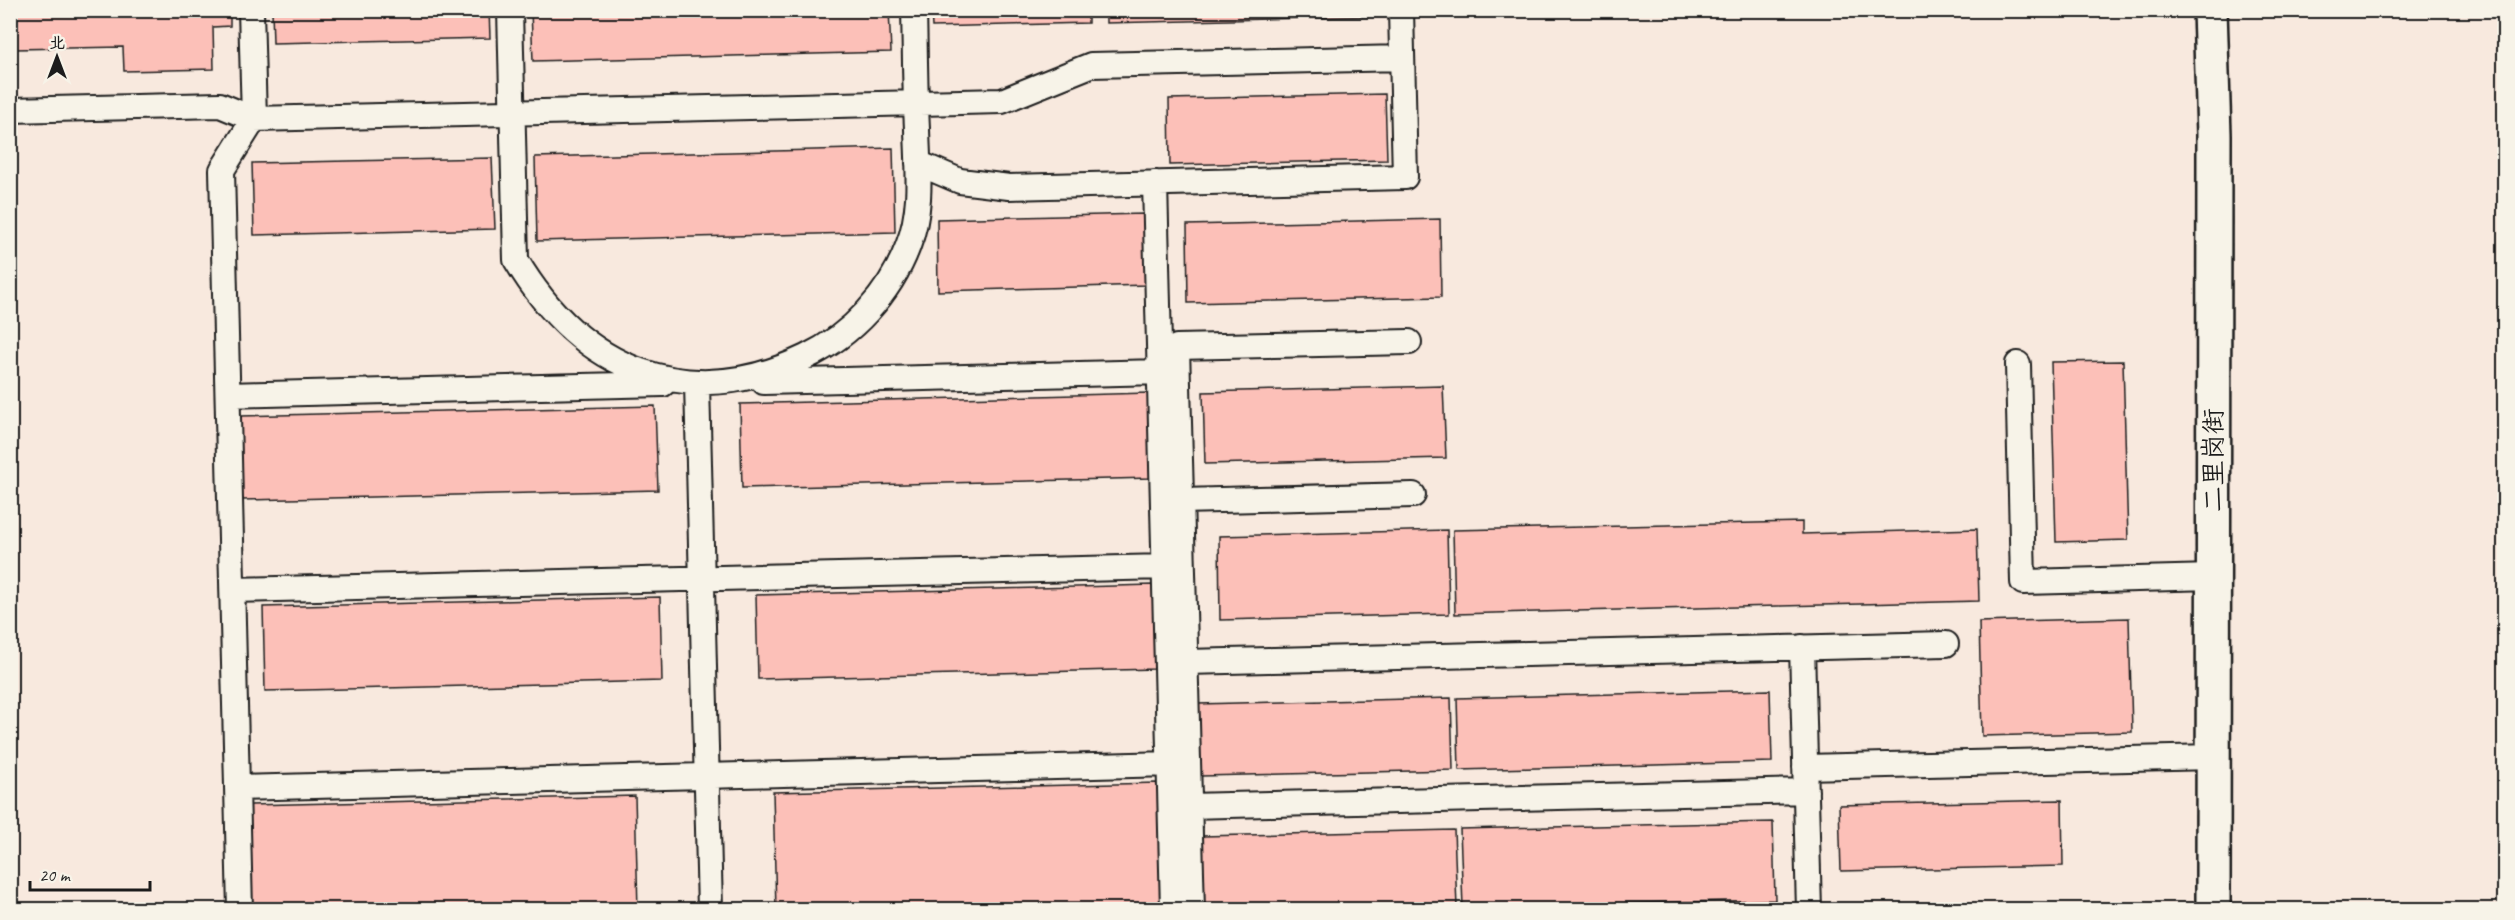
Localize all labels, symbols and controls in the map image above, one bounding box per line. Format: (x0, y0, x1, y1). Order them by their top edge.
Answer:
north arrow (27, 27, 87, 87)
text: 北 (49, 33, 65, 53)
street label: 二里岗街 (2197, 408, 2230, 512)
scale bar (30, 854, 150, 892)
text: 20 m (39, 864, 72, 886)

